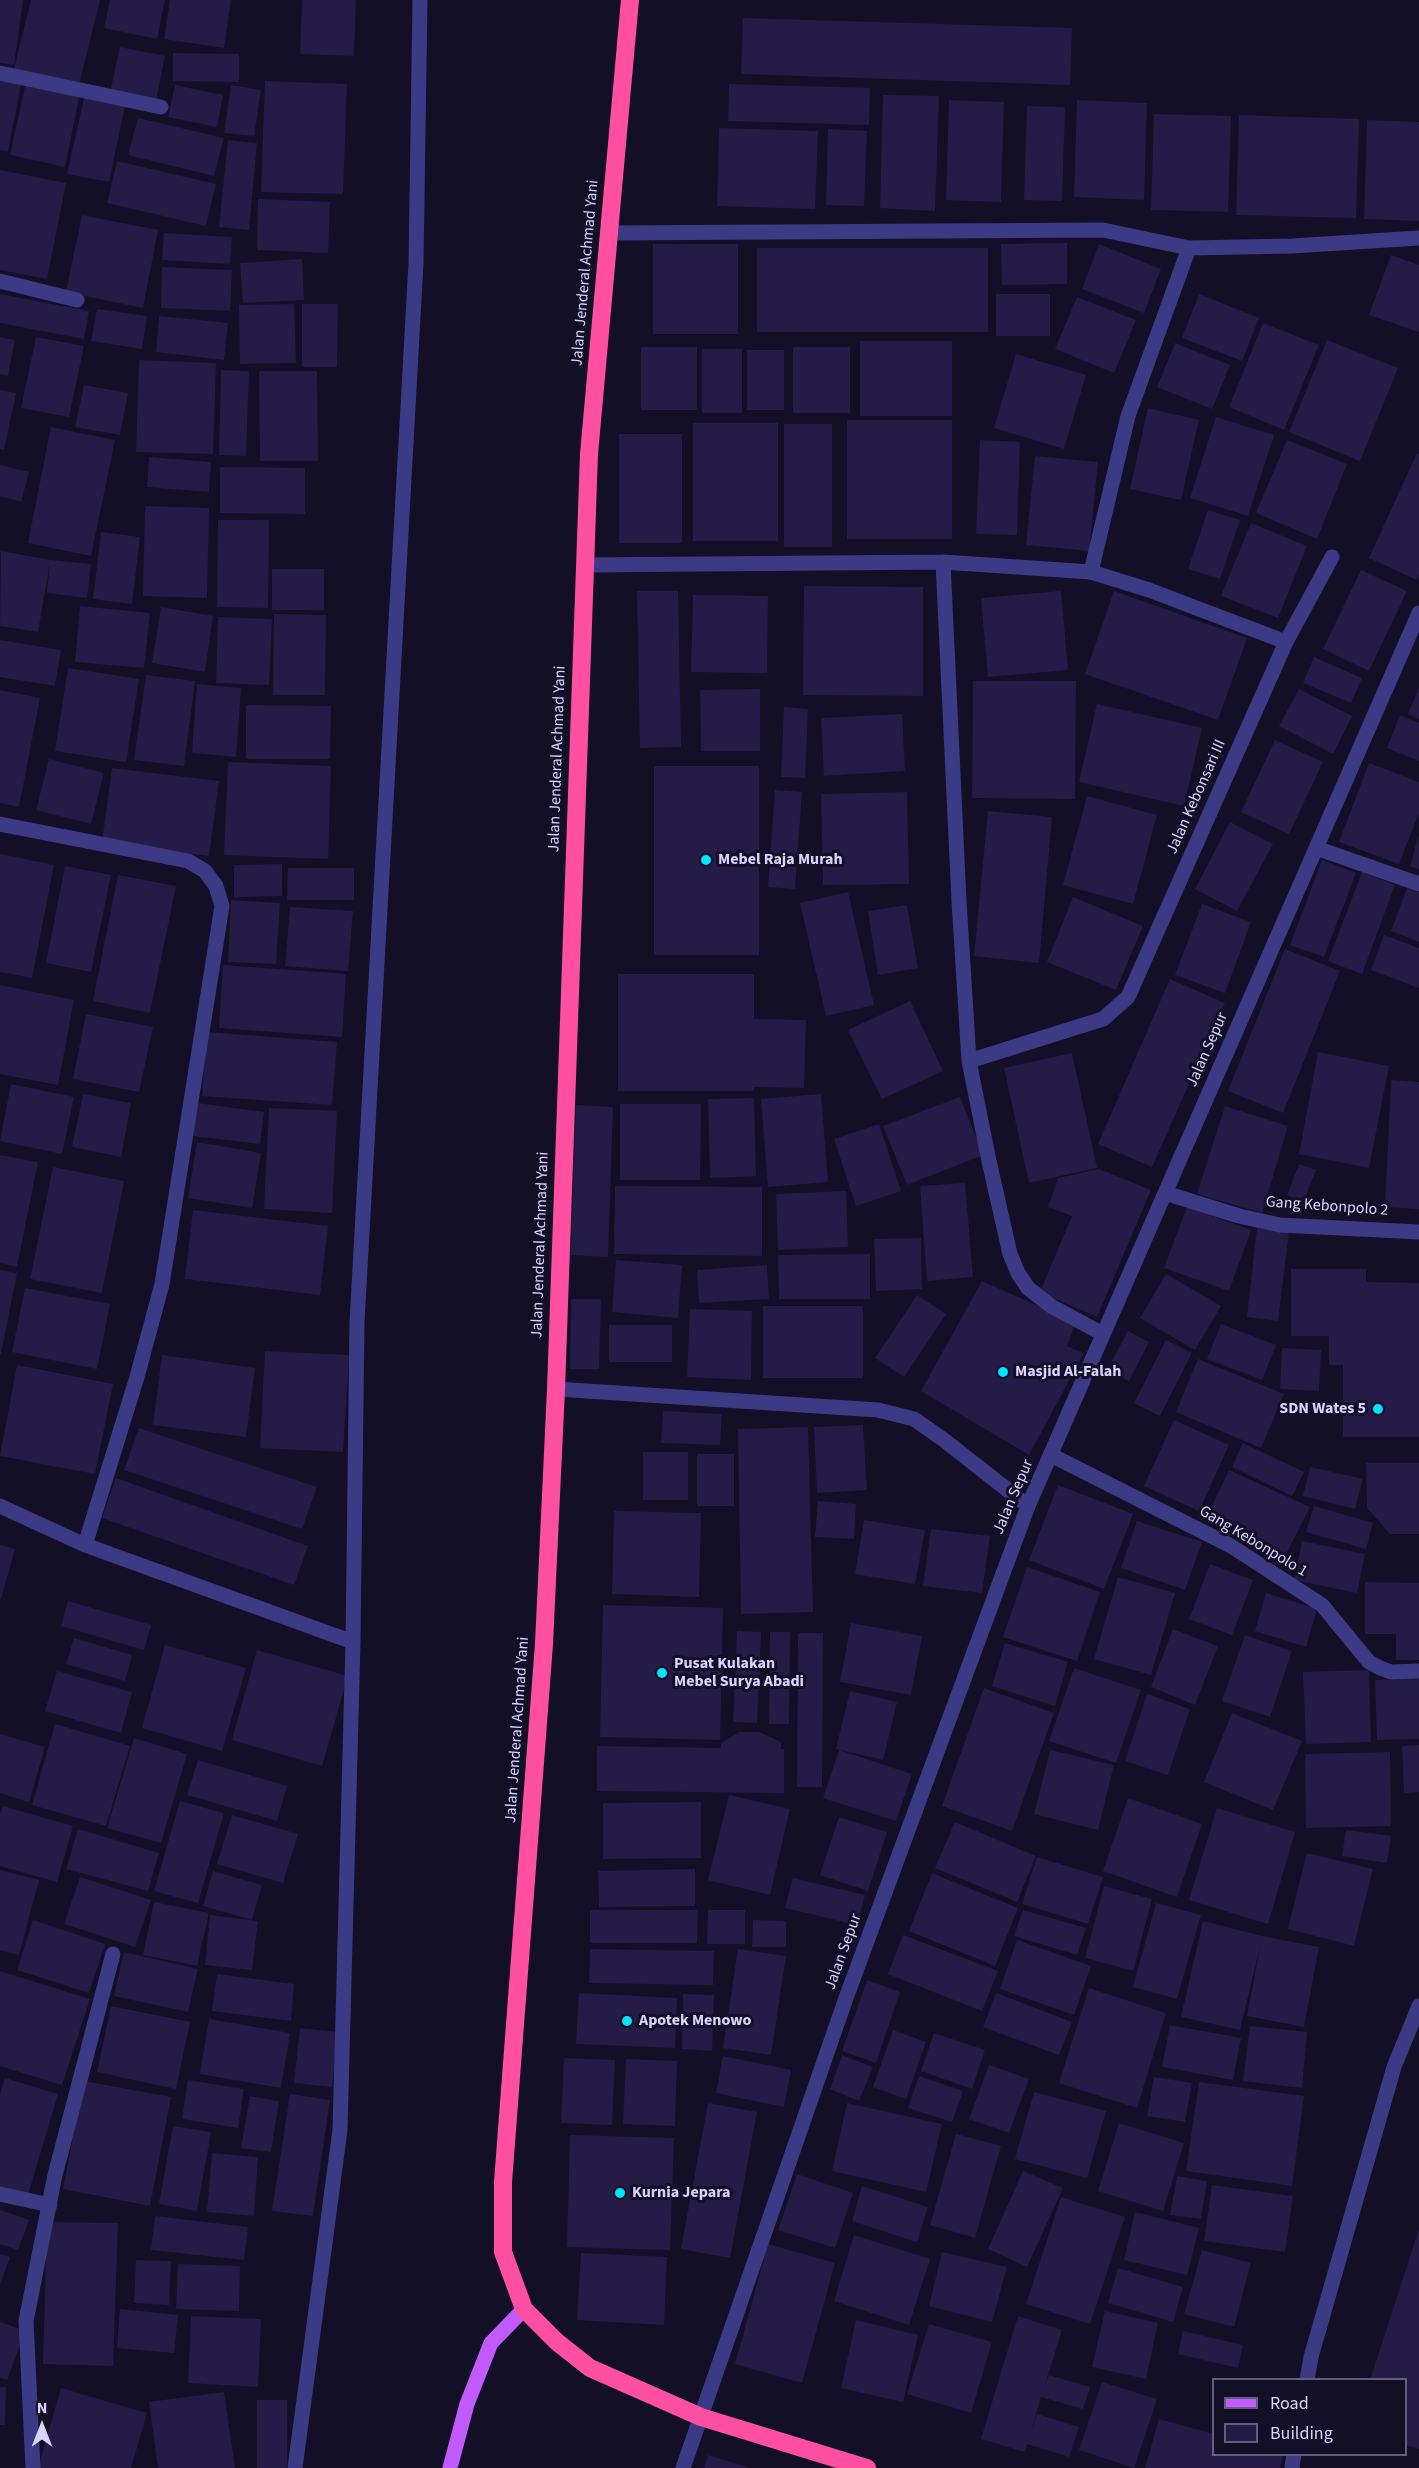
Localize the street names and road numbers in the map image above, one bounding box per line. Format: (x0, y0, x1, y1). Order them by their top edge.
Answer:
street label: Jalan Jenderal Achmad Yani (568, 179, 604, 367)
street label: Jalan Jenderal Achmad Yani (545, 665, 571, 853)
street label: Jalan Kebonsari III (1163, 737, 1231, 857)
street label: Jalan Sepur (1183, 1010, 1233, 1090)
street label: Jalan Jenderal Achmad Yani (528, 1151, 554, 1339)
street label: Gang Kebonpolo 2 (1265, 1193, 1389, 1221)
street label: Jalan Sepur (990, 1457, 1038, 1537)
street label: Gang Kebonpolo 1 (1195, 1502, 1311, 1582)
street label: Jalan Jenderal Achmad Yani (502, 1636, 534, 1824)
street label: Jalan Sepur (821, 1911, 867, 1993)

